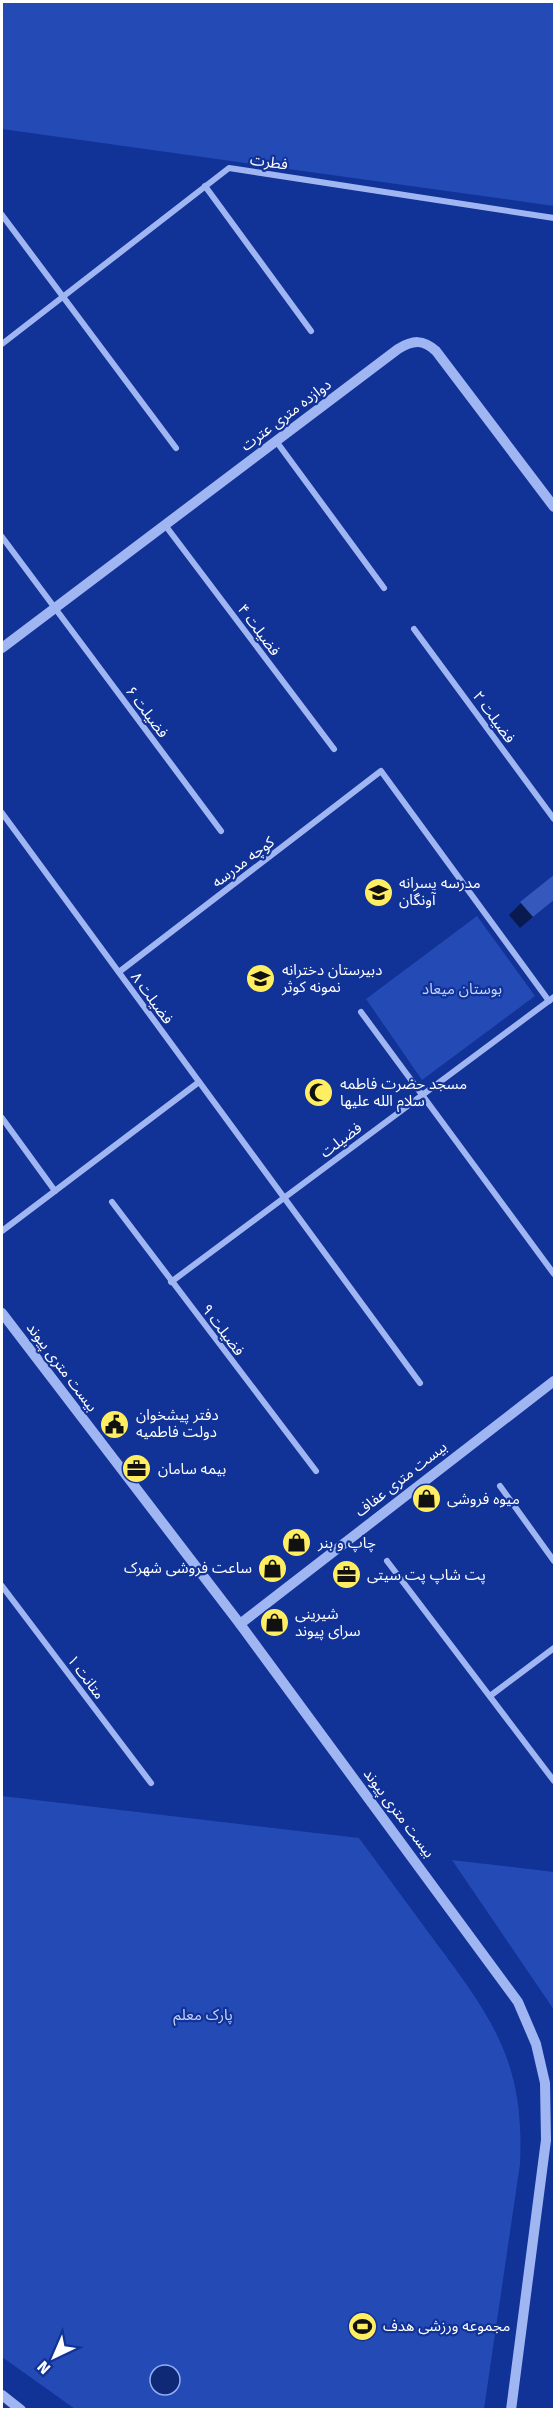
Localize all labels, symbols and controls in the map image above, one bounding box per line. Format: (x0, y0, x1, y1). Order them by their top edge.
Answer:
street label: فطرت (249, 150, 289, 174)
street label: دوازده متری عترت (237, 375, 335, 455)
street label: فضیلت ۴ (234, 601, 284, 660)
street label: فضیلت ۶ (122, 683, 172, 742)
street label: فضیلت ۲ (469, 687, 519, 747)
street label: کوچه مدرسه (208, 832, 279, 892)
place label: مدرسه پسرانه آونگان (399, 874, 481, 909)
school or university icon: مدرسه پسرانه آونگان (362, 876, 394, 908)
place label: دبیرستان دخترانه نمونه کوثر (281, 961, 382, 996)
school or university icon: دبیرستان دخترانه نمونه کوثر (245, 963, 277, 995)
street label: فضیلت ۸ (127, 968, 177, 1028)
park label: بوستان میعاد (422, 980, 502, 998)
place label: مسجد حضرت فاطمه سلام الله علیها (340, 1075, 467, 1112)
mosque icon: مسجد حضرت فاطمه سلام الله علیها (303, 1077, 335, 1109)
street label: فضیلت (317, 1118, 366, 1161)
street label: فضیلت ۹ (198, 1301, 248, 1360)
street label: بیست متری پیوند (22, 1319, 101, 1416)
place label: دفتر پیشخوان دولت فاطمیه (136, 1406, 219, 1441)
public building icon: دفتر پیشخوان دولت فاطمیه (99, 1408, 131, 1440)
street label: بیست متری عفاف (351, 1438, 451, 1520)
office icon: بیمه سامان (121, 1453, 153, 1485)
place label: بیمه سامان (158, 1460, 226, 1478)
shop icon: میوه فروشی (410, 1483, 442, 1515)
place label: میوه فروشی (447, 1490, 520, 1508)
shop icon: چاپ و بنر (281, 1527, 313, 1559)
place label: چاپ و بنر (317, 1534, 376, 1553)
shop icon: ساعت فروشی شهرک (257, 1552, 289, 1584)
place label: ساعت فروشی شهرک (124, 1559, 252, 1577)
office icon: پت شاپ پت سیتی (330, 1559, 362, 1591)
place label: پت شاپ پت سیتی (367, 1566, 486, 1585)
place label: شیرینی سرای پیوند (295, 1605, 361, 1641)
shop icon: شیرینی سرای پیوند (258, 1607, 290, 1639)
street label: متانت ۱ (64, 1651, 108, 1703)
street label: بیست متری پیوند (359, 1765, 438, 1862)
park label: پارک معلم (173, 2006, 233, 2026)
sports icon: مجموعه ورزشی هدف (346, 2310, 378, 2342)
place label: مجموعه ورزشی هدف (383, 2317, 510, 2335)
north arrow (24, 2327, 84, 2387)
text: N (34, 2357, 54, 2378)

